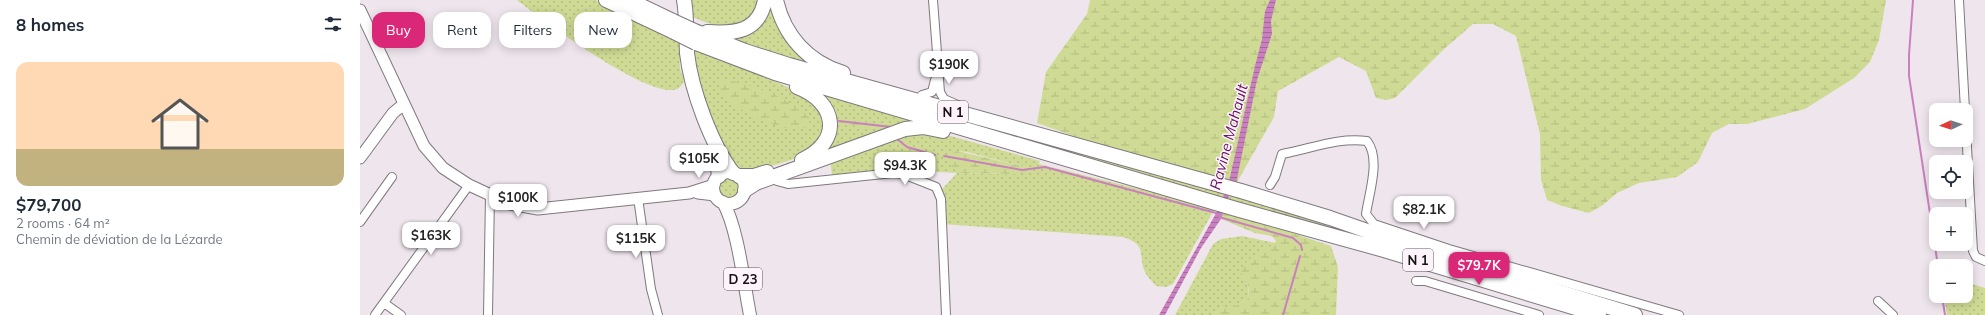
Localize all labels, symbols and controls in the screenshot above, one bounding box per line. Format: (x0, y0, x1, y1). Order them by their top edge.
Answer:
chip: Buy (372, 12, 425, 48)
chip: Rent (433, 12, 491, 48)
chip: Filters (499, 12, 566, 48)
chip: New (574, 12, 632, 48)
icon: filters (322, 13, 344, 35)
text: 8 homes (16, 14, 84, 35)
pin: $190K (921, 51, 977, 85)
text: $190K (929, 56, 969, 72)
water label: Ravine Mahault (1205, 81, 1252, 192)
icon: home (144, 88, 216, 160)
road number: N 1 (938, 101, 968, 123)
north arrow (1929, 103, 1973, 147)
map controls (1929, 103, 1973, 303)
pin: $105K (671, 145, 727, 179)
text: $105K (679, 150, 719, 166)
pin: $94.3K (872, 152, 938, 186)
button: locate (1929, 155, 1973, 199)
text: $94.3K (883, 157, 927, 173)
pin: $100K (490, 184, 546, 218)
text: $100K (498, 189, 538, 205)
text: $79,700 (16, 194, 81, 215)
pin: $82.1K (1391, 196, 1457, 230)
text: $82.1K (1402, 201, 1446, 217)
button: + (1929, 207, 1973, 251)
text: 2 rooms · 64 m² (16, 215, 110, 231)
pin: $163K (403, 222, 459, 256)
pin: $115K (608, 225, 664, 259)
text: $163K (411, 227, 451, 243)
text: $115K (616, 230, 656, 246)
text: Chemin de déviation de la Lézarde (16, 231, 223, 247)
road number: N 1 (1403, 249, 1433, 271)
pin: $79.7K (1446, 252, 1512, 286)
text: $79.7K (1457, 257, 1501, 273)
button: − (1929, 259, 1973, 303)
road number: D 23 (724, 268, 762, 290)

